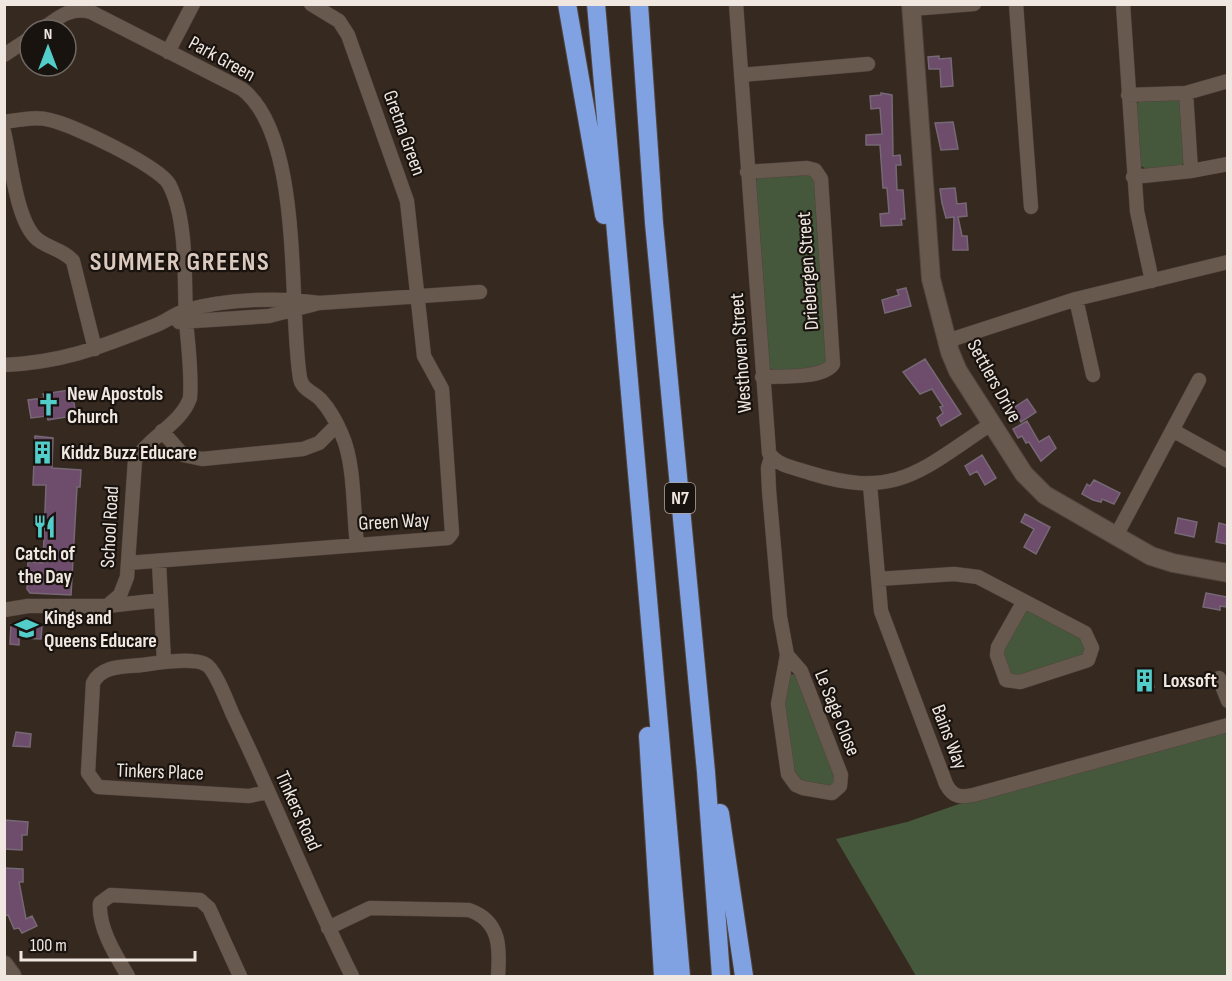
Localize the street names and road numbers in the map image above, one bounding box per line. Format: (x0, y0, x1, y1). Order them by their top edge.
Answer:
street label: Park Green (184, 31, 260, 87)
street label: Gretna Green (377, 87, 431, 179)
street label: Driebergen Street (792, 211, 824, 331)
street label: Westhoven Street (725, 292, 757, 414)
street label: Settlers Drive (961, 335, 1027, 427)
road number: N7 (665, 483, 695, 513)
street label: School Road (96, 485, 124, 569)
street label: Green Way (358, 508, 430, 536)
street label: Le Sage Close (809, 666, 865, 760)
street label: Bains Way (926, 701, 972, 773)
street label: Tinkers Place (116, 758, 204, 786)
street label: Tinkers Road (270, 767, 326, 855)

